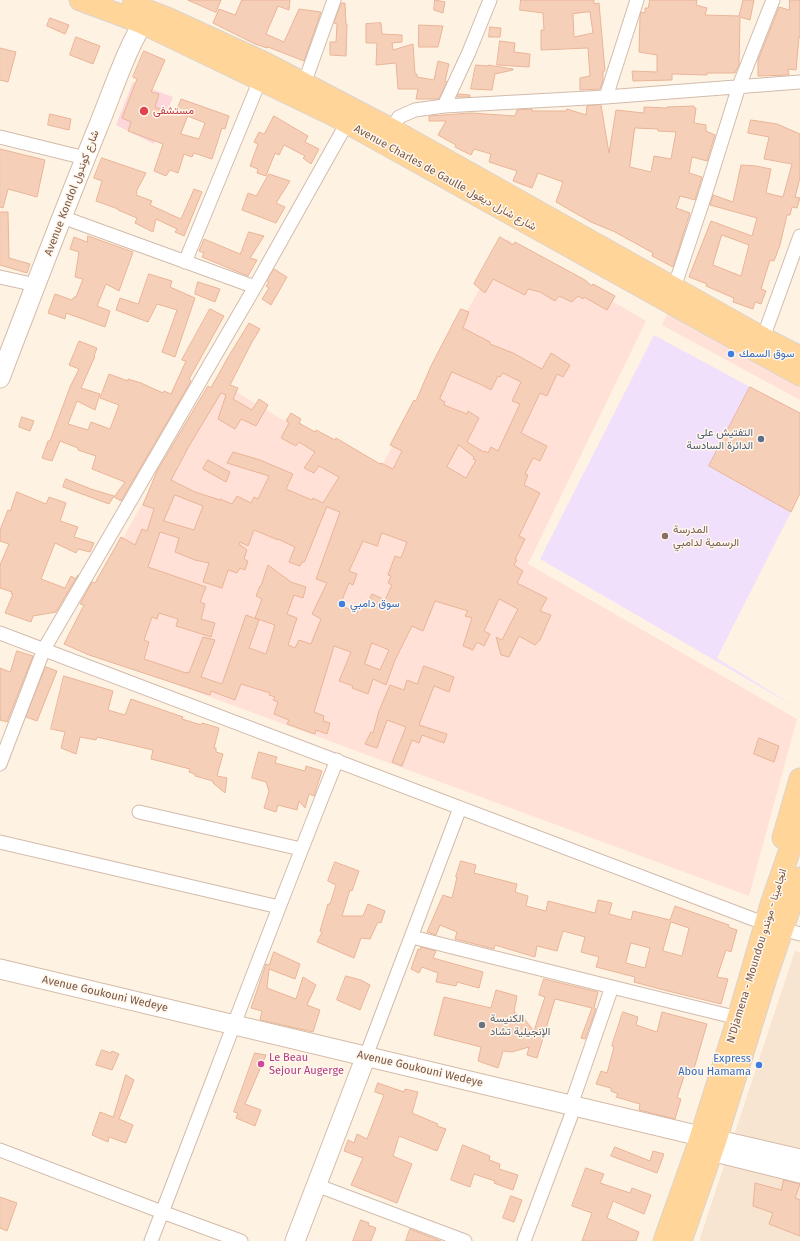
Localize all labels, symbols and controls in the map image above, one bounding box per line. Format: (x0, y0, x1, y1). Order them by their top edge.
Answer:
place label: مستشفى (153, 104, 194, 118)
marker: مستشفى (138, 105, 150, 117)
street label: Avenue Charles de Gaulle شارع شارل ديغول (352, 122, 538, 234)
street label: Avenue Kondol شارع كوندول (42, 128, 102, 258)
place label: سوق السمك (739, 347, 794, 361)
marker: سوق السمك (726, 349, 736, 359)
place label: التفتيش على الدائرة السادسة (687, 426, 753, 452)
marker: التفتيش على الدائرة السادسة (756, 434, 766, 444)
place label: المدرسة الرسمية لدامبي (673, 523, 739, 549)
marker: المدرسة الرسمية لدامبي (660, 531, 670, 541)
place label: سوق دامبي (350, 597, 400, 611)
marker: سوق دامبي (337, 599, 347, 609)
street label: N'Djamena - Moundou انجامينا - موندو (724, 867, 790, 1045)
street label: Avenue Goukouni Wedeye (41, 973, 169, 1015)
place label: الكنيسة الإنجيلية تشاد (490, 1012, 550, 1038)
marker: الكنيسة الإنجيلية تشاد (477, 1020, 487, 1030)
street label: Avenue Goukouni Wedeye (356, 1048, 484, 1090)
place label: Le Beau Sejour Augerge (269, 1051, 344, 1077)
place label: Express Abou Hamama (678, 1052, 751, 1078)
marker: Le Beau Sejour Augerge (256, 1059, 266, 1069)
marker: Express Abou Hamama (754, 1060, 764, 1070)

